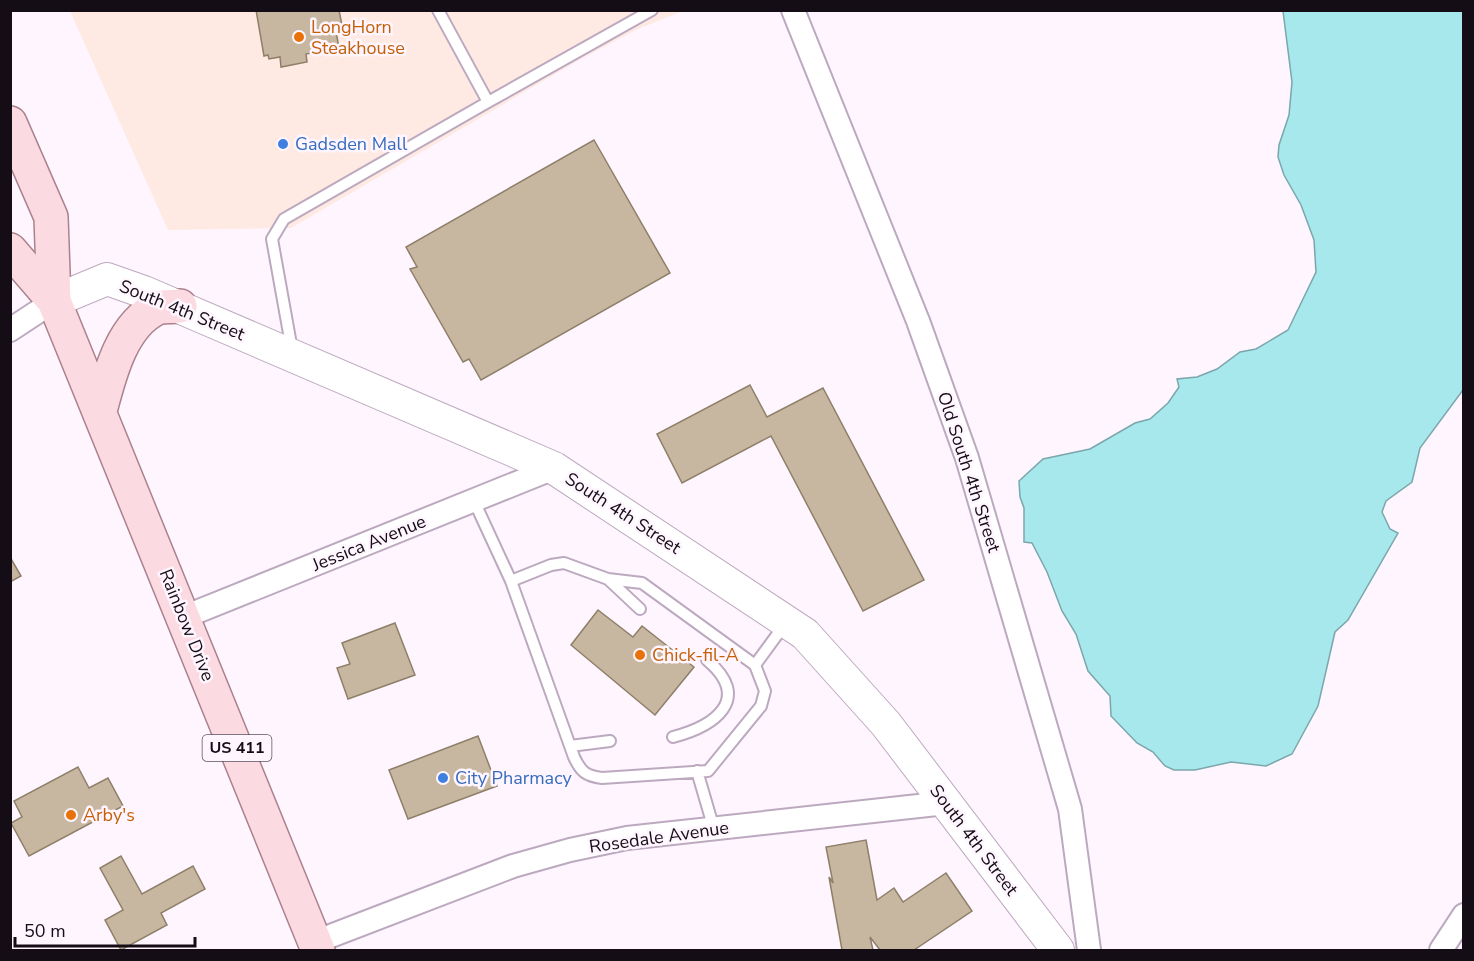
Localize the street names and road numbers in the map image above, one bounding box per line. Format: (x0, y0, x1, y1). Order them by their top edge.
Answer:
street label: South 4th Street (116, 274, 249, 346)
street label: Old South 4th Street (932, 389, 1007, 556)
street label: South 4th Street (561, 467, 686, 560)
street label: Jessica Avenue (308, 509, 429, 577)
street label: Rainbow Drive (154, 565, 220, 685)
road number: US 411 (202, 735, 272, 761)
street label: South 4th Street (924, 780, 1024, 901)
street label: Rosedale Avenue (588, 815, 730, 859)

